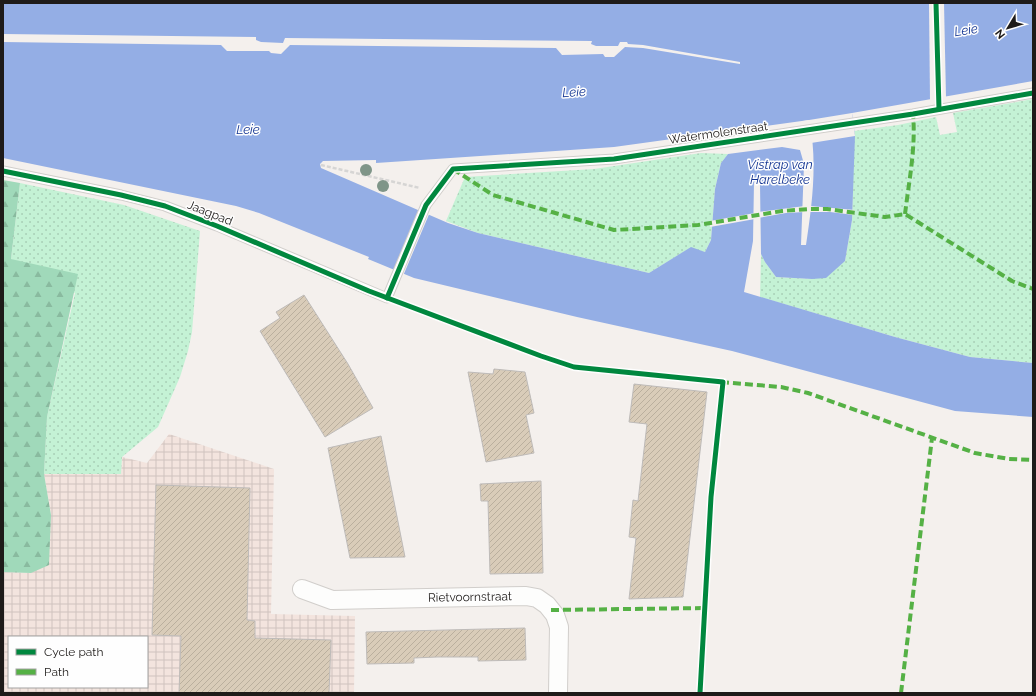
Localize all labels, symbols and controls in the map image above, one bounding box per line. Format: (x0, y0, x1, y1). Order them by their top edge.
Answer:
north arrow (988, 8, 1028, 48)
water label: Leie (953, 21, 979, 39)
text: N (993, 27, 1008, 41)
water label: Leie (562, 84, 586, 100)
street label: Watermolenstraat (667, 119, 769, 147)
water label: Leie (236, 122, 260, 137)
water label: Vistrap van Harelbeke (747, 157, 813, 187)
street label: Jaagpad (185, 198, 235, 228)
street label: Rietvoornstraat (428, 589, 512, 605)
legend (8, 636, 148, 688)
text: Cycle path (44, 645, 103, 659)
text: Path (44, 665, 69, 679)

